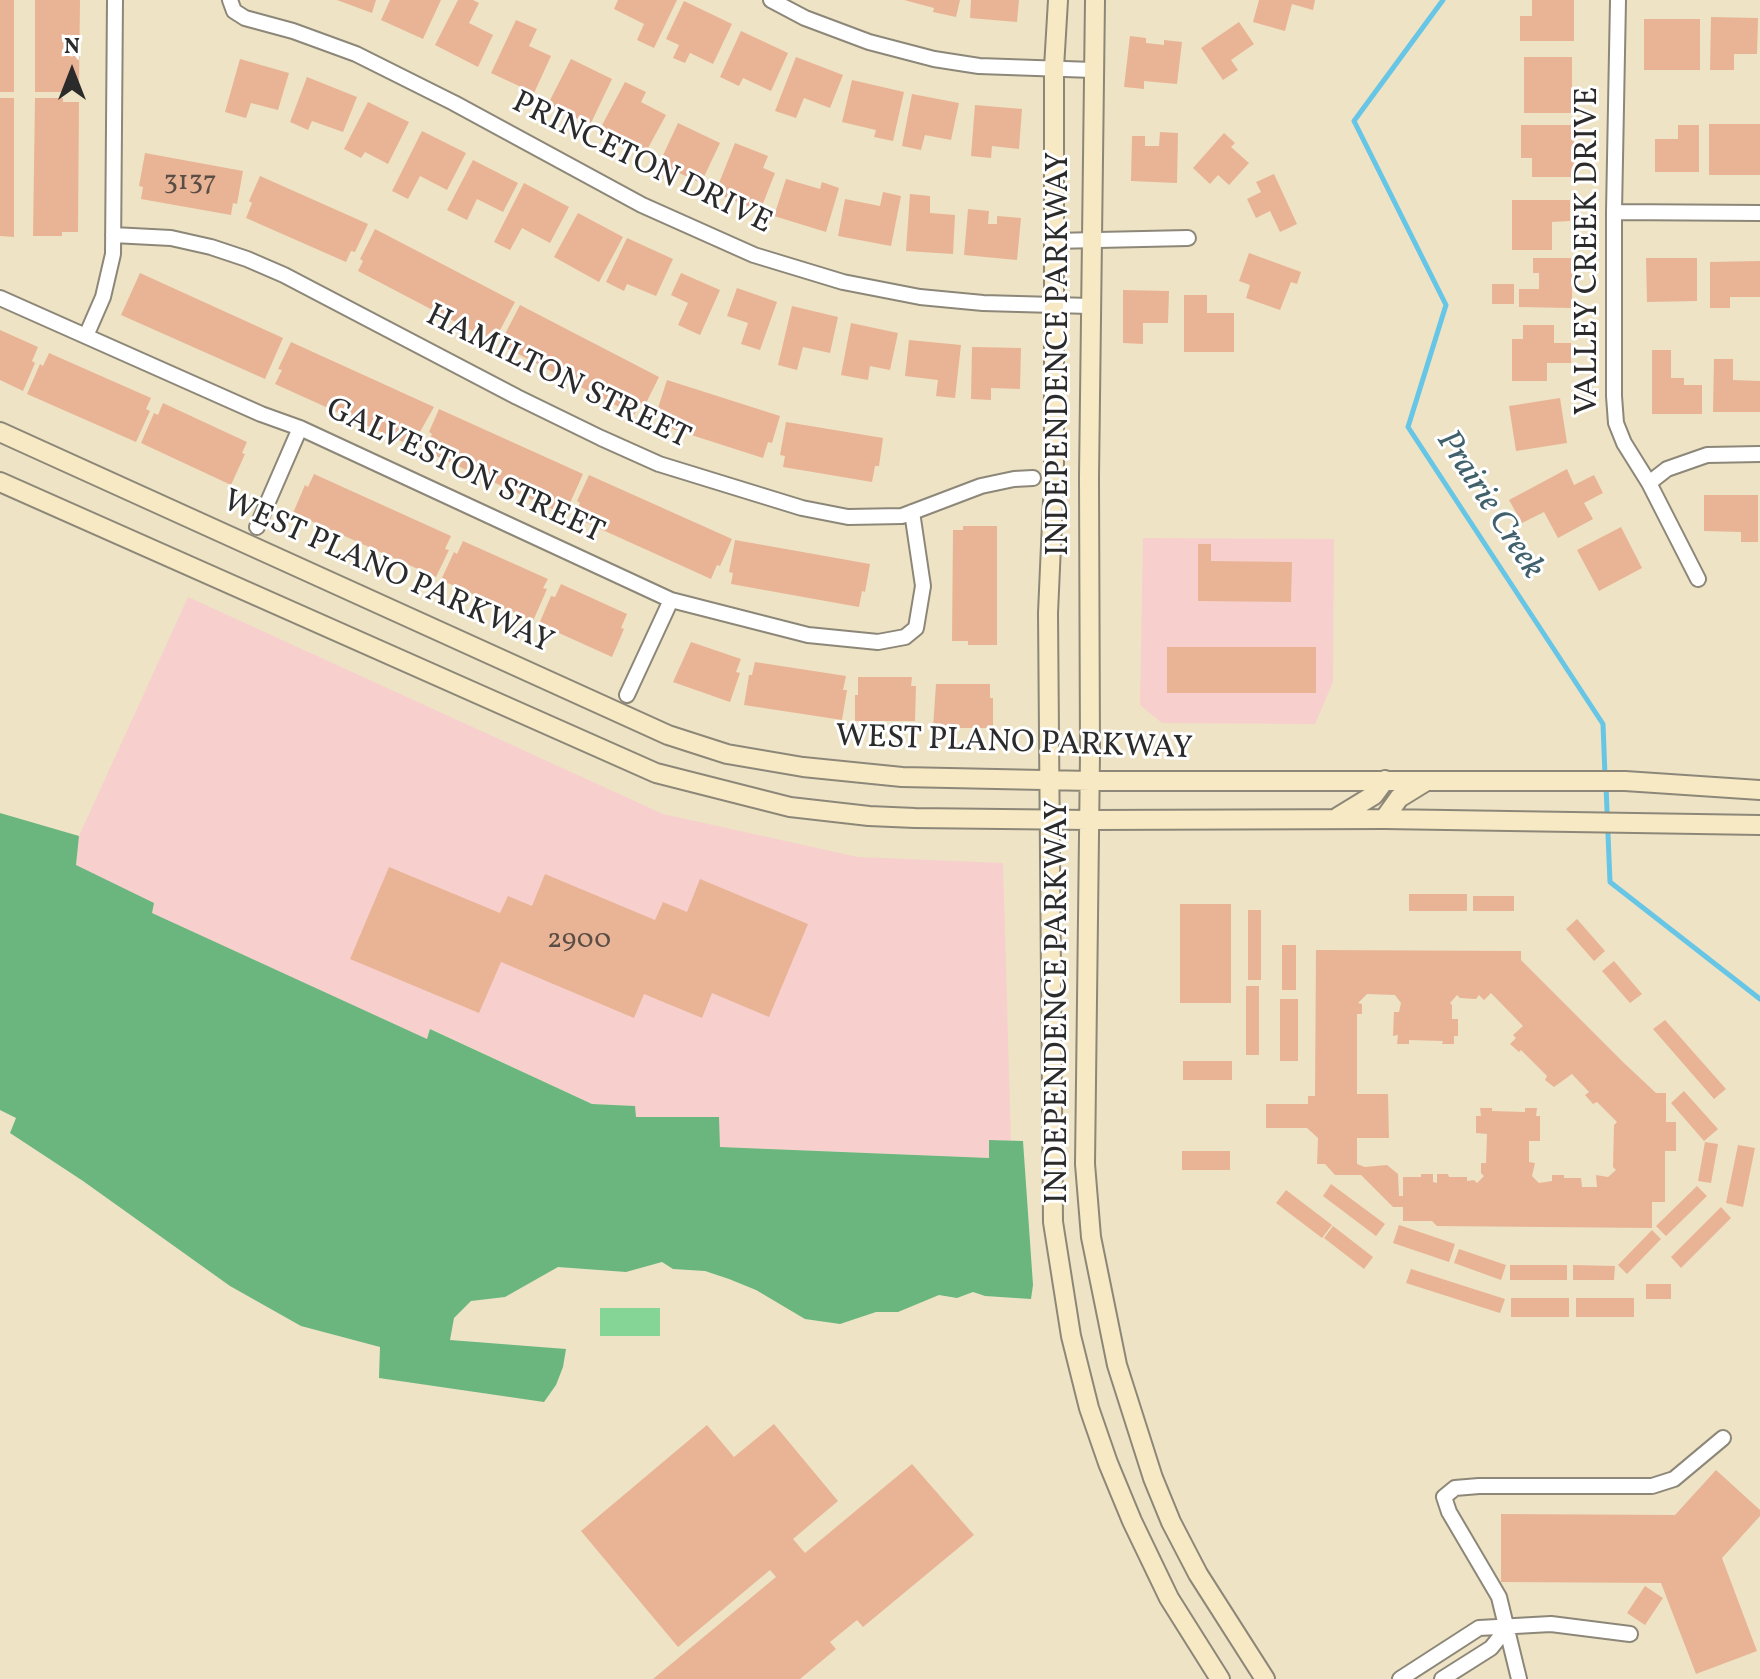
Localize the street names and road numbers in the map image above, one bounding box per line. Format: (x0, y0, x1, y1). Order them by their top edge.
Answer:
street label: PRINCETON DRIVE (505, 85, 777, 245)
street label: VALLEY CREEK DRIVE (1571, 87, 1609, 415)
street label: INDEPENDENCE PARKWAY (1042, 152, 1080, 556)
street label: HAMILTON STREET (419, 298, 695, 460)
street label: GALVESTON STREET (319, 392, 609, 554)
street label: WEST PLANO PARKWAY (216, 484, 558, 664)
street label: WEST PLANO PARKWAY (835, 720, 1193, 770)
street label: INDEPENDENCE PARKWAY (1041, 800, 1079, 1204)

